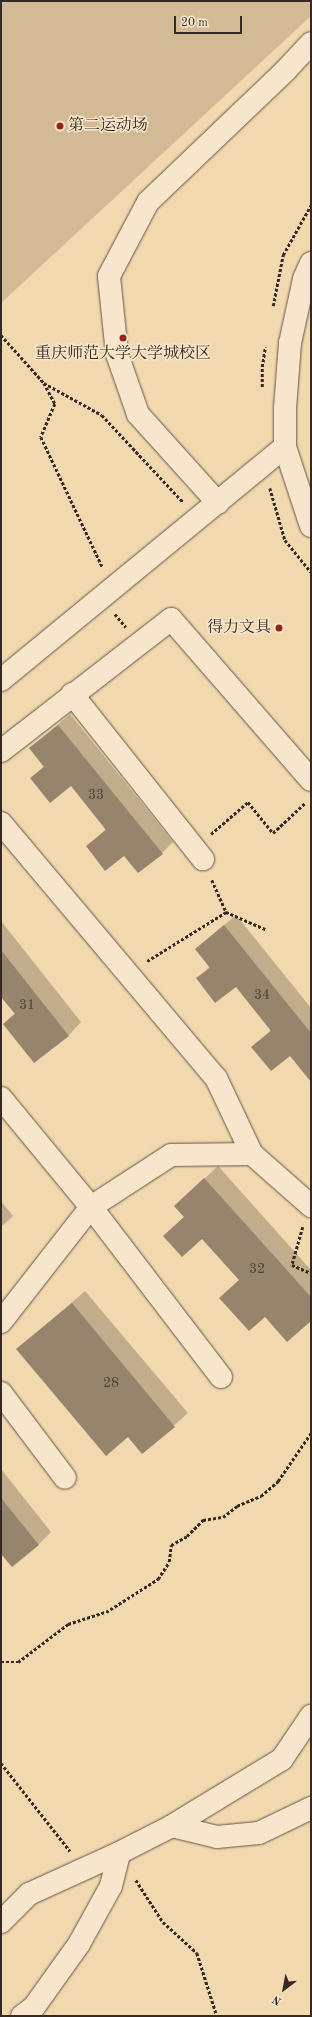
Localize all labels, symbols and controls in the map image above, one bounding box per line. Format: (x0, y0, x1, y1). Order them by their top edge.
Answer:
scale bar (176, 8, 244, 34)
text: 20 m (181, 17, 208, 29)
place label: 第二运动场 (68, 116, 148, 136)
marker: 第二运动场 (55, 121, 65, 131)
marker: 重庆师范大学大学城校区 (118, 333, 128, 343)
place label: 重庆师范大学大学城校区 (35, 344, 211, 364)
place label: 得力文具 (207, 618, 271, 638)
marker: 得力文具 (274, 623, 284, 633)
house number: 33 (88, 787, 104, 803)
house number: 34 (254, 987, 270, 1003)
house number: 31 (19, 997, 35, 1013)
house number: 32 (249, 1261, 265, 1277)
house number: 28 (103, 1375, 119, 1391)
north arrow (264, 1969, 304, 2009)
text: N (271, 1993, 284, 2006)

